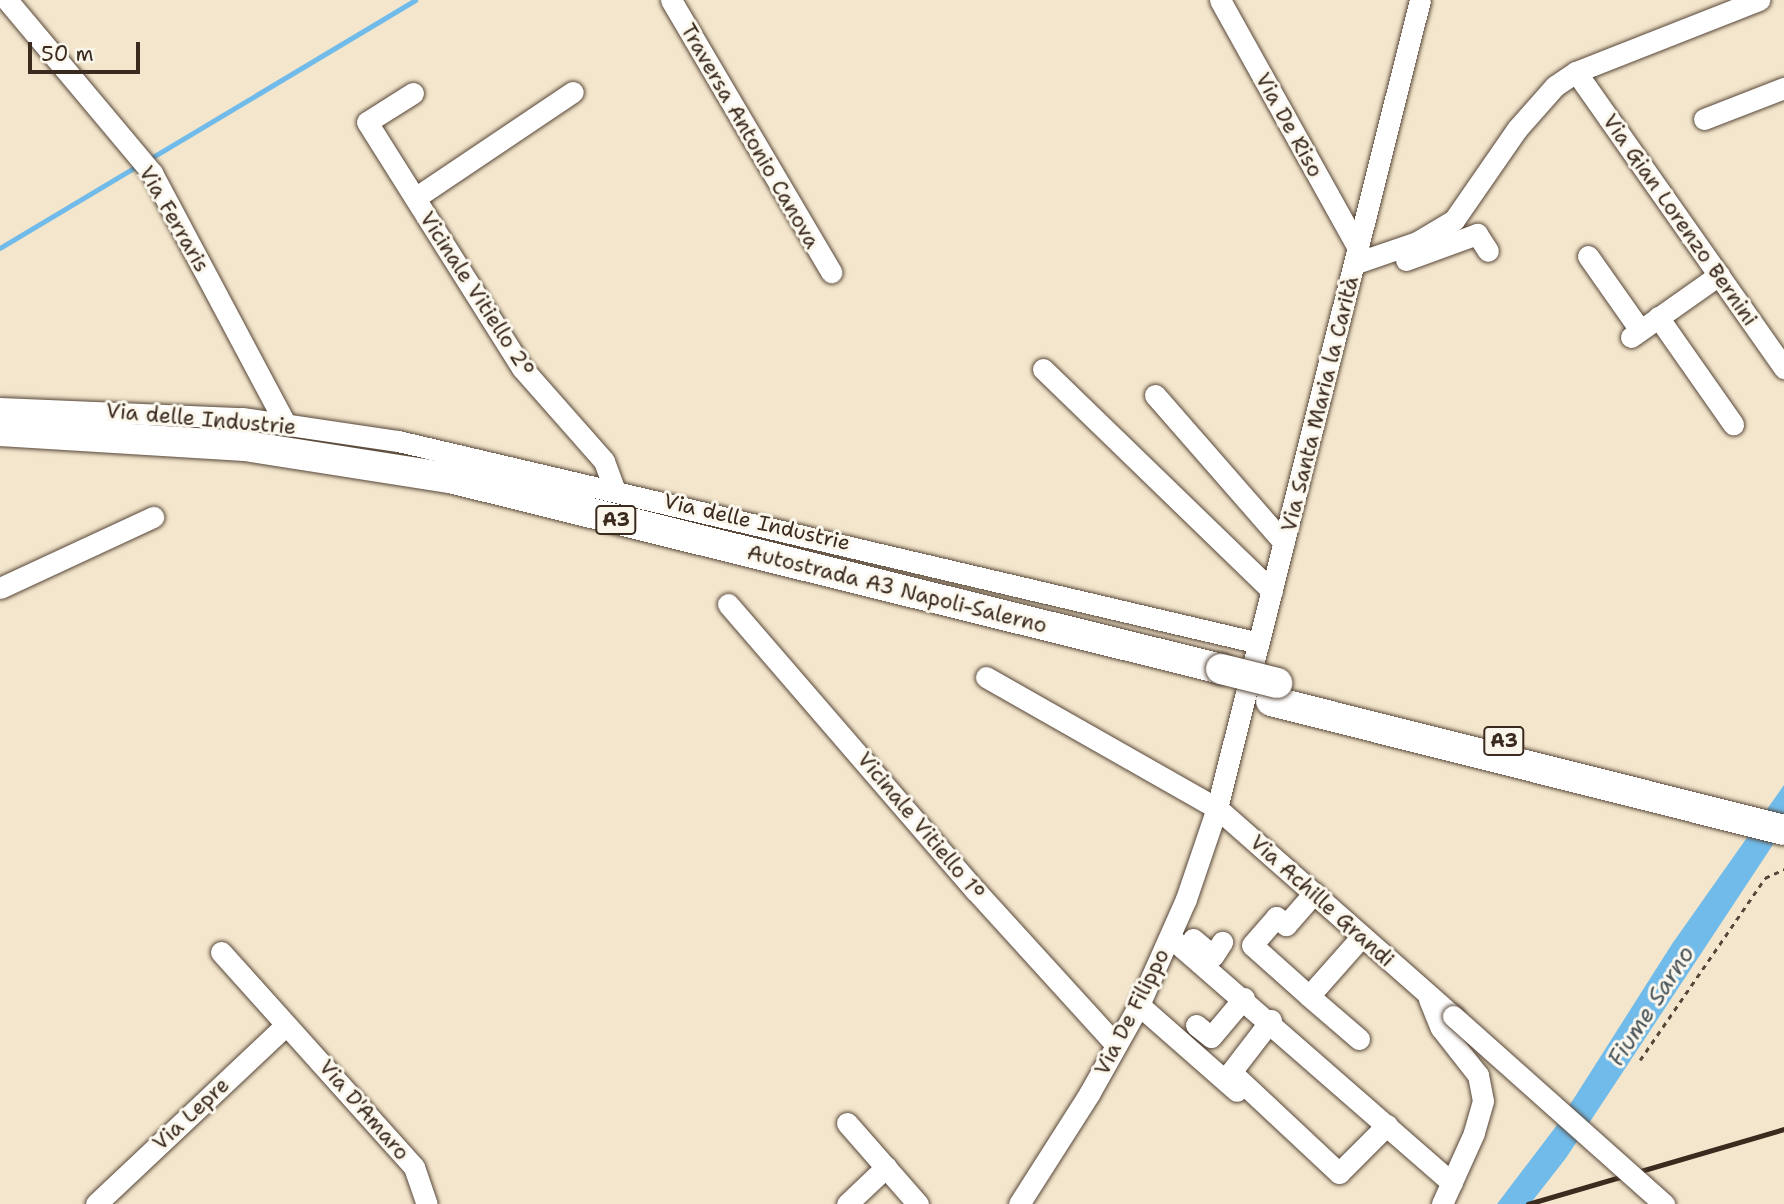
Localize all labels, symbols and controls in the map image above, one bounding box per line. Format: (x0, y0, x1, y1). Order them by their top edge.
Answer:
street label: Traversa Antonio Canova (675, 19, 825, 253)
scale bar (32, 28, 144, 72)
text: 50 m (41, 40, 94, 68)
street label: Via De Riso (1250, 68, 1328, 182)
street label: Via Gian Lorenzo Bernini (1597, 109, 1763, 331)
street label: Via Ferraris (134, 162, 214, 276)
street label: Vicinale Vitiello 2° (414, 207, 540, 381)
street label: Via Santa Maria la Carità (1276, 274, 1364, 534)
street label: Via delle Industrie (105, 398, 297, 440)
street label: Via delle Industrie (661, 488, 853, 556)
road number: A3 (595, 505, 637, 536)
street label: Autostrada A3 Napoli-Salerno (745, 540, 1049, 638)
road number: A3 (1483, 726, 1525, 756)
street label: Vicinale Vitiello 1° (852, 747, 990, 905)
street label: Via Achille Grandi (1245, 830, 1399, 972)
water label: Fiume Sarno (1602, 941, 1700, 1071)
street label: Via De Filippo (1089, 945, 1175, 1079)
street label: Via D'Amaro (314, 1055, 414, 1165)
street label: Via Lepre (148, 1072, 234, 1156)

